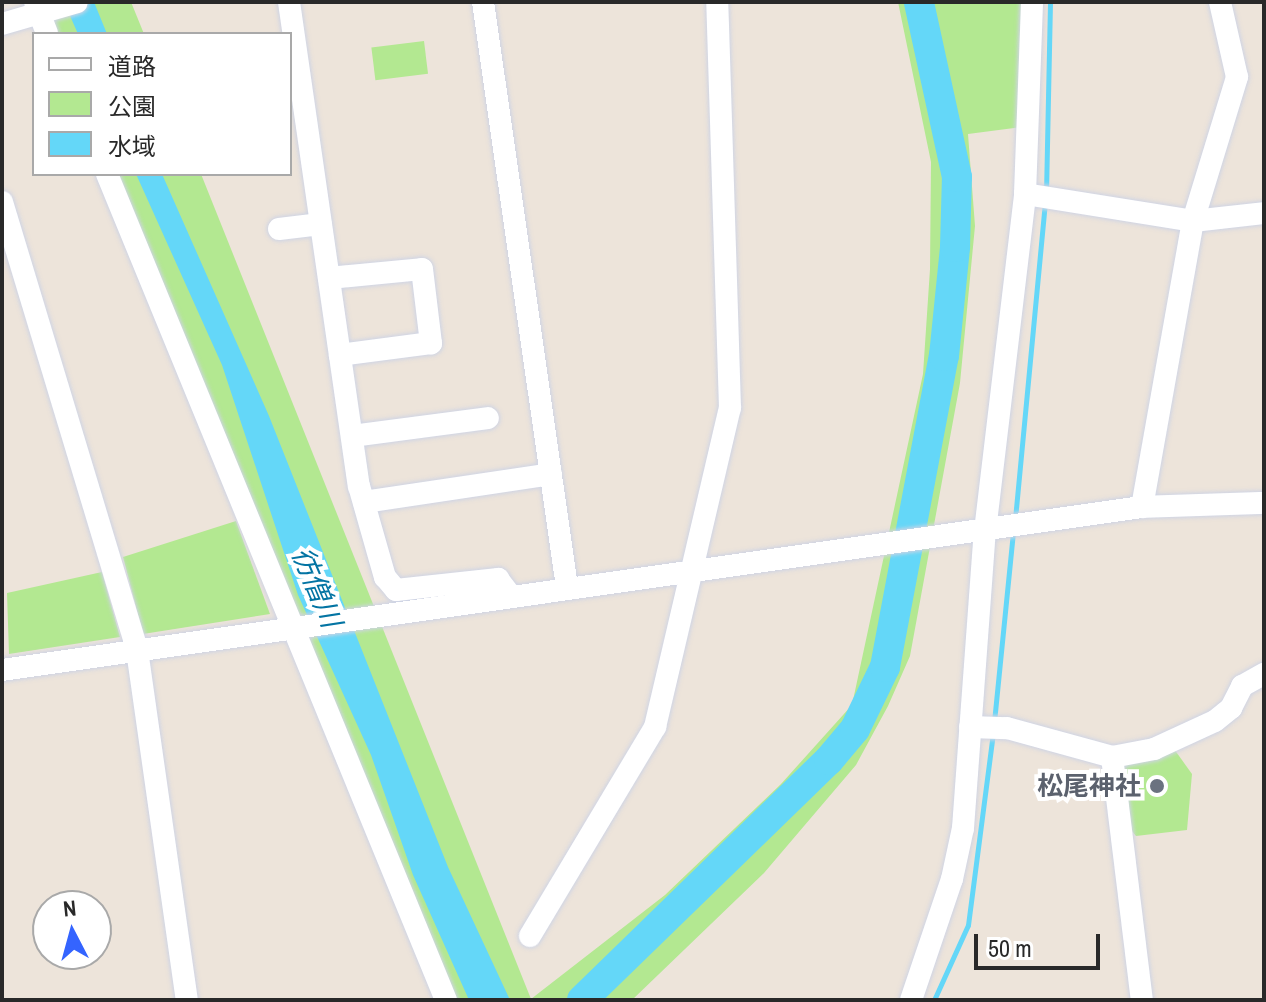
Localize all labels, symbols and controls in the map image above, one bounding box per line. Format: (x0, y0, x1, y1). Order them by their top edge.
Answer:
legend (32, 32, 292, 176)
text: 道路 (108, 50, 156, 82)
text: 公園 (108, 90, 156, 122)
text: 水域 (108, 130, 156, 162)
water label: 彷僧川 (285, 542, 349, 632)
place label: 松尾神社 (1037, 770, 1141, 802)
marker: 松尾神社 (1148, 777, 1166, 795)
north arrow (32, 890, 112, 970)
text: N (62, 893, 78, 924)
scale bar (978, 918, 1104, 968)
text: 50 m (988, 932, 1032, 964)

